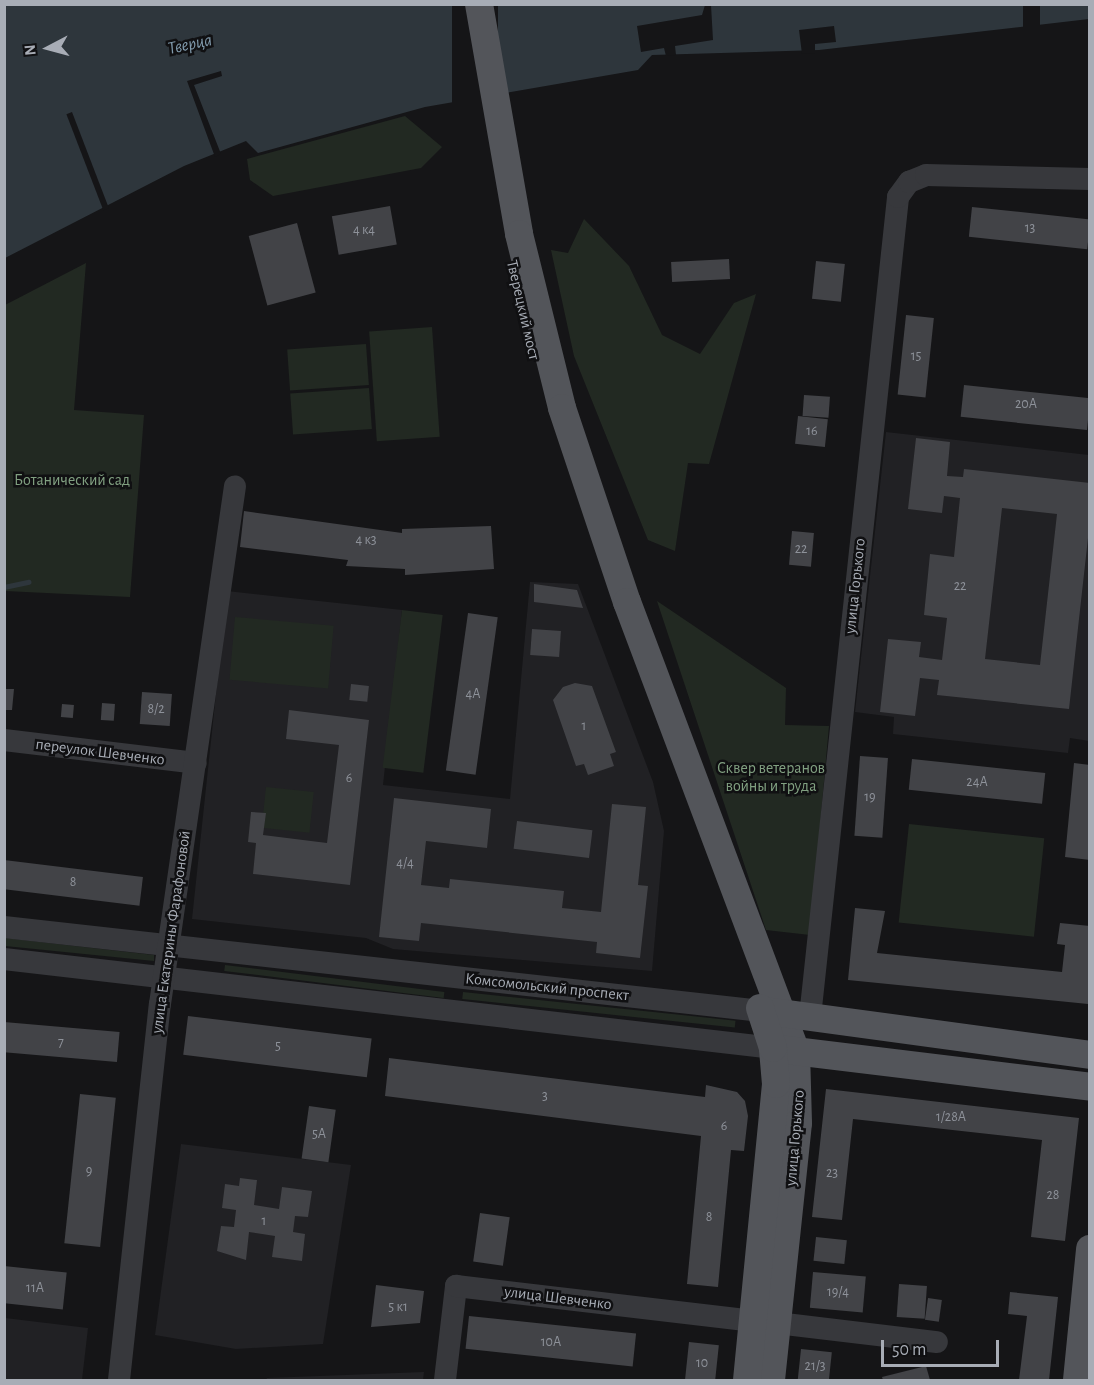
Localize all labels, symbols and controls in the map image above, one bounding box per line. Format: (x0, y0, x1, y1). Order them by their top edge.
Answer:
north arrow (18, 18, 78, 78)
water label: Тверца (166, 30, 214, 60)
text: N (22, 44, 39, 56)
house number: 13 (1025, 220, 1035, 236)
house number: 4 к4 (353, 222, 375, 238)
street label: Тверецкий мост (502, 258, 544, 362)
house number: 15 (911, 348, 921, 364)
house number: 20А (1015, 396, 1037, 412)
house number: 16 (806, 423, 818, 439)
park label: Ботанический сад (14, 470, 130, 490)
house number: 4 к3 (355, 532, 377, 548)
street label: улица Горького (840, 537, 870, 635)
house number: 22 (795, 541, 807, 557)
house number: 22 (954, 578, 966, 594)
house number: 4А (466, 686, 480, 702)
house number: 8/2 (147, 701, 165, 717)
house number: 1 (582, 718, 586, 734)
street label: переулок Шевченко (34, 735, 166, 769)
park label: Сквер ветеранов войны и труда (717, 758, 825, 796)
house number: 6 (346, 770, 352, 786)
house number: 24А (966, 774, 988, 790)
house number: 19 (864, 789, 876, 805)
street label: улица Екатерины Фарафоновой (147, 829, 195, 1035)
house number: 4/4 (396, 855, 414, 871)
house number: 8 (70, 874, 76, 890)
street label: Комсомольский проспект (464, 969, 630, 1005)
house number: 7 (58, 1034, 64, 1050)
house number: 5 (275, 1038, 281, 1054)
house number: 3 (542, 1088, 548, 1104)
street label: улица Горького (781, 1089, 809, 1187)
house number: 1/28А (936, 1109, 966, 1125)
house number: 6 (721, 1118, 727, 1134)
house number: 5А (312, 1126, 326, 1142)
house number: 9 (86, 1163, 92, 1179)
house number: 23 (826, 1165, 838, 1181)
house number: 28 (1046, 1187, 1060, 1203)
house number: 8 (706, 1209, 712, 1225)
house number: 1 (262, 1213, 266, 1229)
house number: 11А (26, 1280, 44, 1296)
street label: улица Шевченко (503, 1282, 613, 1314)
house number: 19/4 (827, 1284, 849, 1300)
house number: 5 к1 (388, 1299, 408, 1315)
scale bar (884, 1328, 1002, 1366)
house number: 10А (541, 1334, 561, 1350)
text: 50 m (892, 1341, 926, 1359)
house number: 10 (696, 1355, 708, 1371)
house number: 21/3 (805, 1358, 825, 1374)

